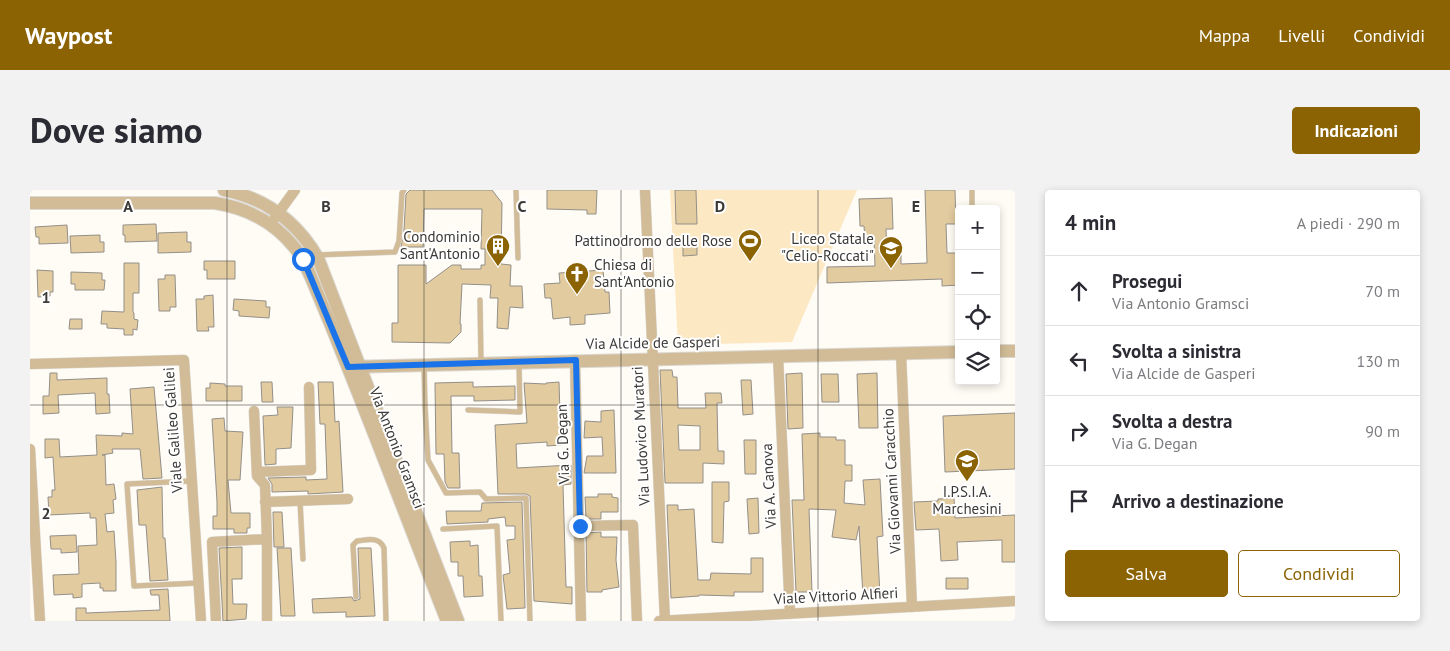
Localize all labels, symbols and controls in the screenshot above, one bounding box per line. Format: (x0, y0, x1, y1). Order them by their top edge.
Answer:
text: Waypost (25, 20, 112, 51)
text: Mappa (1199, 24, 1250, 47)
text: Livelli (1278, 24, 1325, 47)
text: Condividi (1353, 24, 1425, 47)
text: Dove siamo (30, 107, 203, 153)
button: Indicazioni (1292, 107, 1420, 154)
text: A (123, 196, 133, 216)
text: B (321, 196, 331, 216)
text: C (518, 196, 527, 216)
text: D (715, 196, 725, 216)
text: E (912, 196, 920, 216)
map controls (955, 205, 1000, 385)
button: + (955, 205, 1000, 250)
text: 4 min (1065, 209, 1116, 236)
text: A piedi · 290 m (1297, 213, 1400, 233)
place label: Condominio Sant'Antonio (400, 227, 480, 263)
sports icon: Pattinodromo delle Rose (737, 228, 763, 262)
place label: Liceo Statale "Celio-Roccati" (781, 229, 874, 265)
place label: Pattinodromo delle Rose (575, 231, 732, 250)
building icon: Condominio Sant'Antonio (485, 233, 511, 267)
school or university icon: Liceo Statale "Celio-Roccati" (878, 235, 904, 269)
route start (292, 248, 315, 271)
button: − (955, 250, 1000, 295)
place label: Chiesa di Sant'Antonio (594, 255, 674, 291)
church icon: Chiesa di Sant'Antonio (564, 261, 590, 295)
text: Prosegui (1112, 269, 1182, 293)
icon: ahead (1065, 277, 1093, 305)
text: 70 m (1365, 281, 1400, 301)
text: 1 (41, 287, 51, 307)
text: Via Antonio Gramsci (1112, 293, 1249, 313)
button: locate (955, 295, 1000, 340)
street label: Via Alcide de Gasperi (585, 332, 720, 353)
text: Svolta a sinistra (1112, 339, 1241, 363)
button: layers (955, 340, 1000, 385)
icon: left (1065, 347, 1093, 375)
text: 130 m (1357, 351, 1400, 371)
text: Via Alcide de Gasperi (1112, 363, 1256, 383)
street label: Via Ludovico Muratori (627, 366, 654, 507)
street label: Viale Galileo Galilei (159, 367, 186, 495)
street label: Via Antonio Gramsci (365, 383, 429, 511)
street label: Via G. Degan (552, 404, 573, 485)
street label: Via Giovanni Caracchio (878, 408, 905, 555)
text: Svolta a destra (1112, 409, 1233, 433)
icon: right (1065, 417, 1093, 445)
text: 90 m (1365, 421, 1400, 441)
text: Via G. Degan (1112, 433, 1198, 453)
street label: Via A. Canova (757, 443, 780, 530)
school or university icon: I.P.S.I.A. Marchesini (954, 448, 980, 482)
place label: I.P.S.I.A. Marchesini (932, 482, 1002, 518)
icon: arrive (1065, 487, 1093, 515)
text: Arrivo a destinazione (1112, 489, 1284, 513)
text: 2 (41, 503, 51, 523)
route end (569, 515, 592, 538)
button: Salva (1065, 550, 1228, 597)
button: Condividi (1238, 550, 1400, 597)
street label: Viale Vittorio Alfieri (772, 583, 899, 608)

